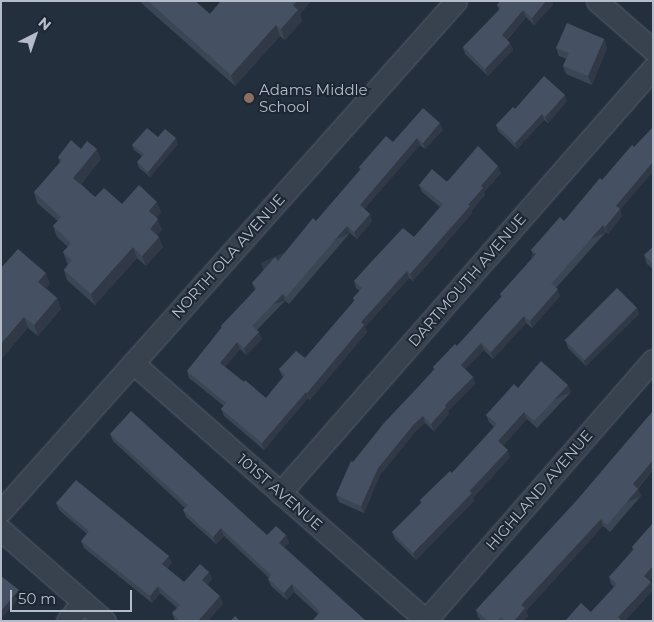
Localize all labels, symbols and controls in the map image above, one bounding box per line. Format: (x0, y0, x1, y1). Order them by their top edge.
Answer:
north arrow (10, 10, 60, 60)
text: N (35, 13, 55, 34)
place label: Adams Middle School (259, 80, 368, 115)
marker: Adams Middle School (243, 92, 255, 104)
street label: NORTH OLA AVENUE (167, 190, 289, 322)
street label: DARTMOUTH AVENUE (404, 210, 530, 350)
street label: HIGHLAND AVENUE (482, 426, 596, 554)
street label: 101ST AVENUE (234, 450, 326, 534)
scale bar (12, 580, 135, 612)
text: 50 m (18, 589, 56, 608)

